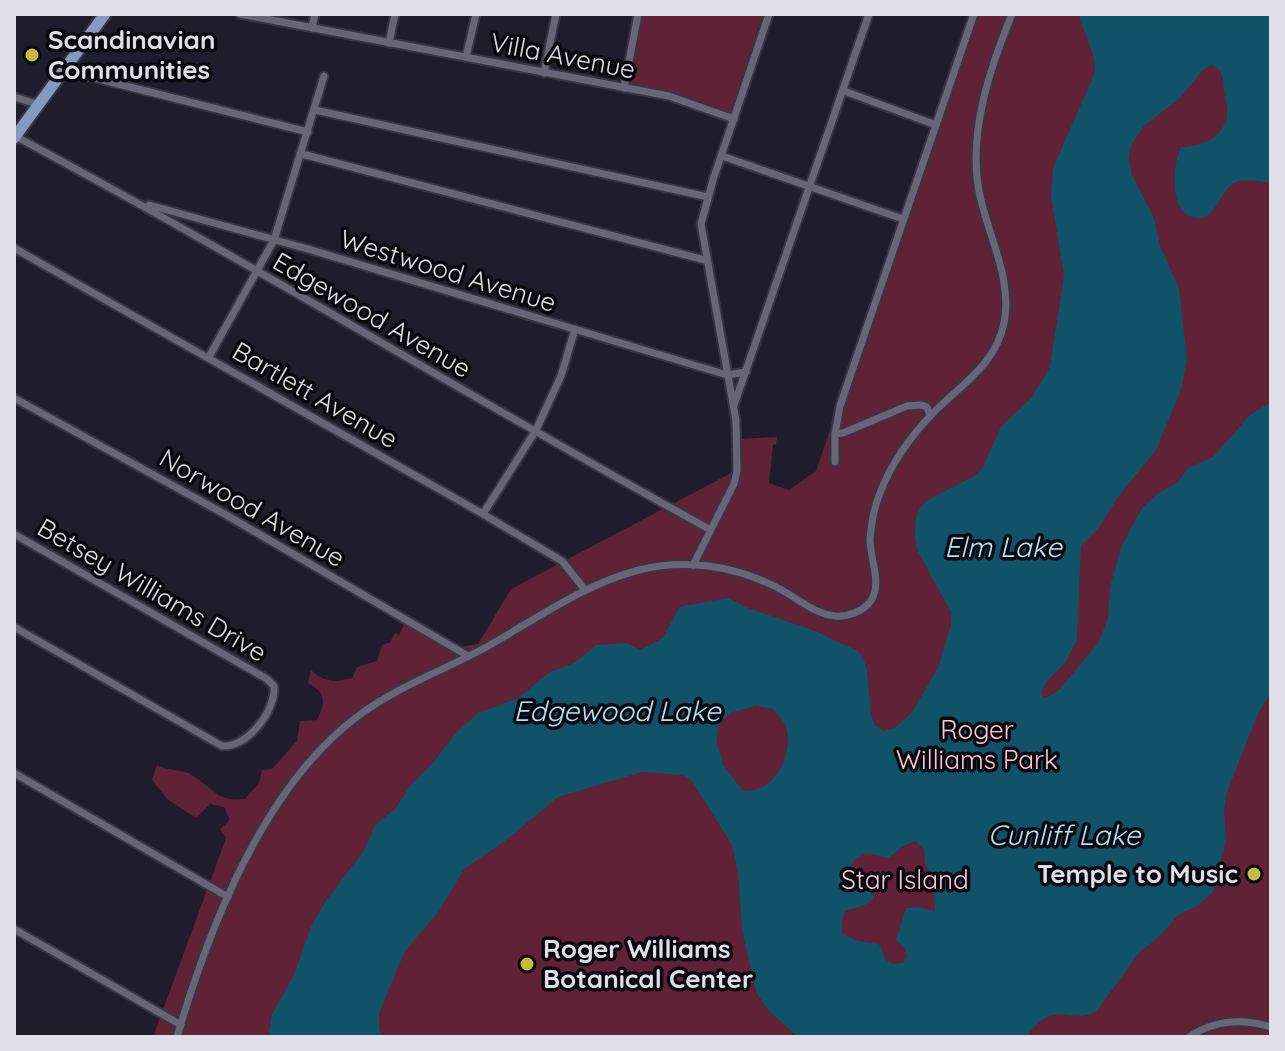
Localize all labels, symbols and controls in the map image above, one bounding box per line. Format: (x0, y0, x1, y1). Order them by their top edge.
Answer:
place label: Scandinavian Communities (48, 23, 215, 86)
street label: Villa Avenue (488, 25, 638, 86)
marker: Scandinavian Communities (23, 46, 41, 64)
street label: Westwood Avenue (336, 222, 560, 319)
street label: Edgewood Avenue (267, 244, 477, 385)
street label: Bartlett Avenue (227, 334, 404, 455)
street label: Norwood Avenue (154, 441, 351, 574)
street label: Betsey Williams Drive (32, 511, 273, 669)
water label: Elm Lake (944, 529, 1063, 564)
water label: Edgewood Lake (513, 693, 722, 728)
park label: Roger Williams Park (896, 713, 1058, 776)
water label: Cunliff Lake (988, 817, 1142, 852)
place label: Temple to Music (1037, 857, 1238, 890)
park label: Star Island (841, 863, 969, 896)
marker: Temple to Music (1245, 865, 1263, 883)
place label: Roger Williams Botanical Center (543, 932, 753, 995)
marker: Roger Williams Botanical Center (518, 955, 536, 973)

